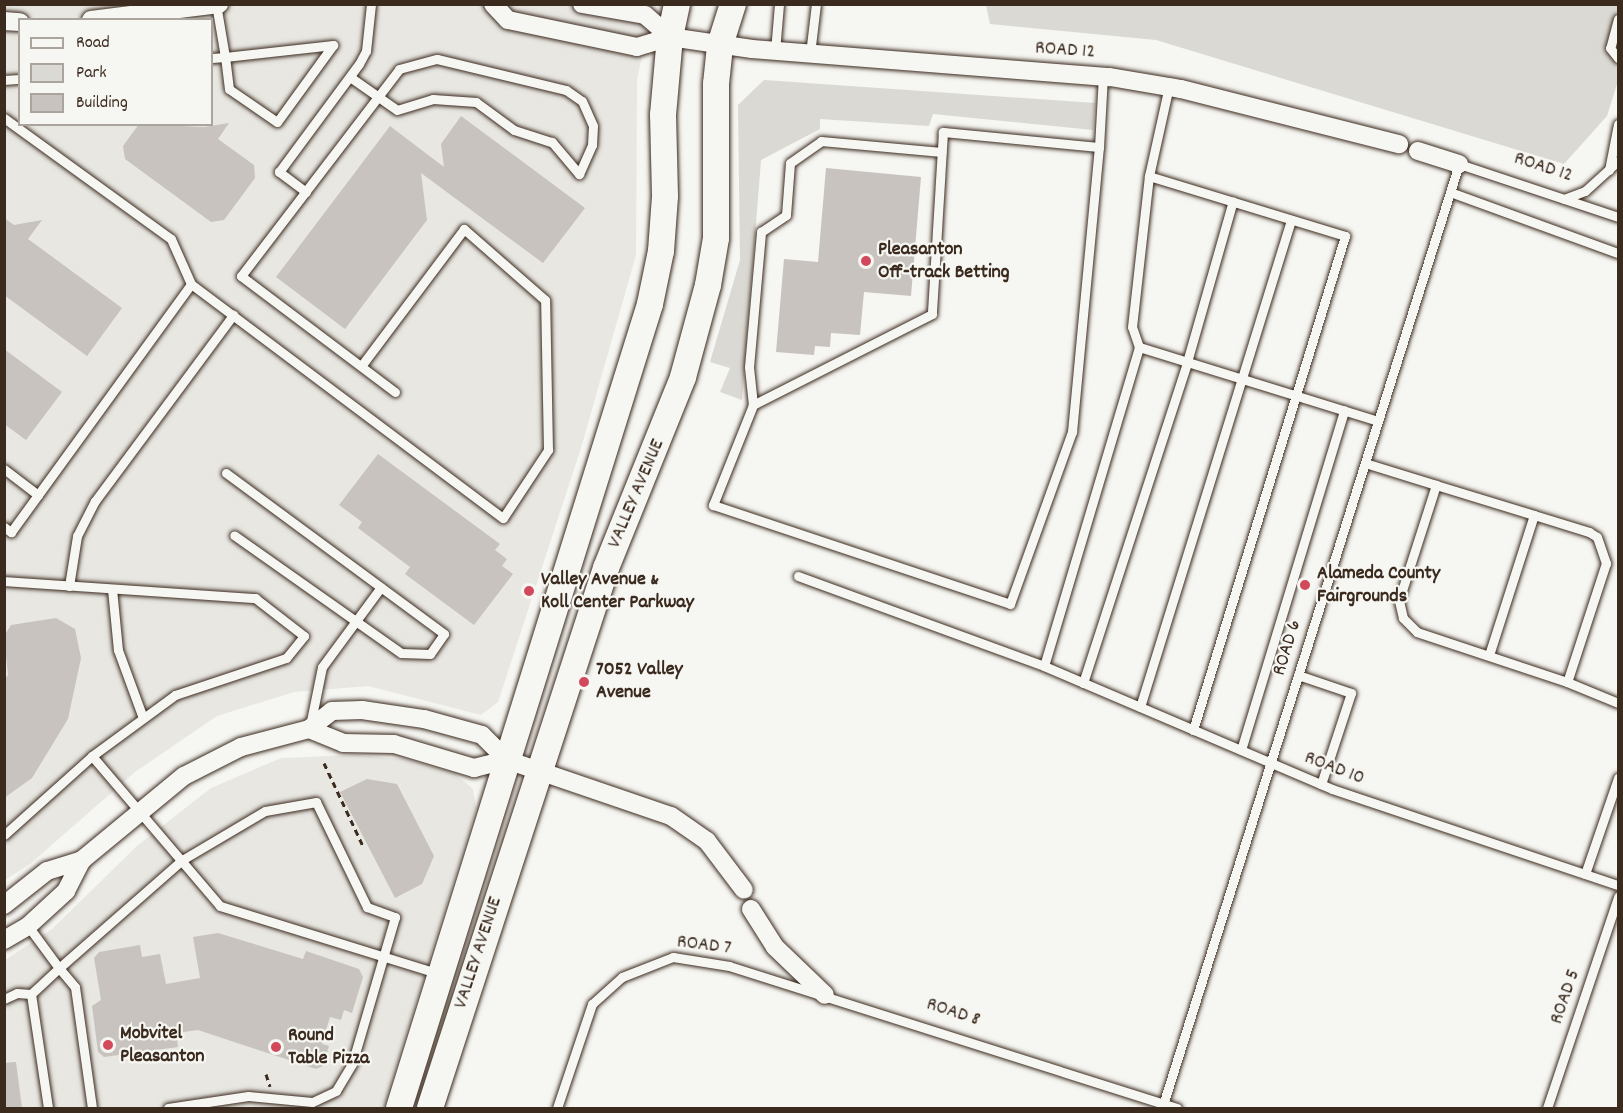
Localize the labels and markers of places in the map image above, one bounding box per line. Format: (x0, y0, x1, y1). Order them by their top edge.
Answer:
place label: Pleasanton Off-track Betting (878, 238, 1010, 285)
marker: Pleasanton Off-track Betting (859, 254, 873, 268)
place label: Alameda County Fairgrounds (1317, 562, 1440, 609)
place label: Valley Avenue & Koll Center Parkway (541, 568, 694, 615)
marker: Alameda County Fairgrounds (1298, 578, 1312, 592)
marker: Valley Avenue & Koll Center Parkway (522, 584, 536, 598)
place label: 7052 Valley Avenue (596, 658, 683, 705)
marker: 7052 Valley Avenue (577, 675, 591, 689)
place label: Mobvitel Pleasanton (120, 1022, 205, 1069)
place label: Round Table Pizza (288, 1024, 369, 1071)
marker: Mobvitel Pleasanton (101, 1038, 115, 1052)
marker: Round Table Pizza (269, 1040, 283, 1054)

